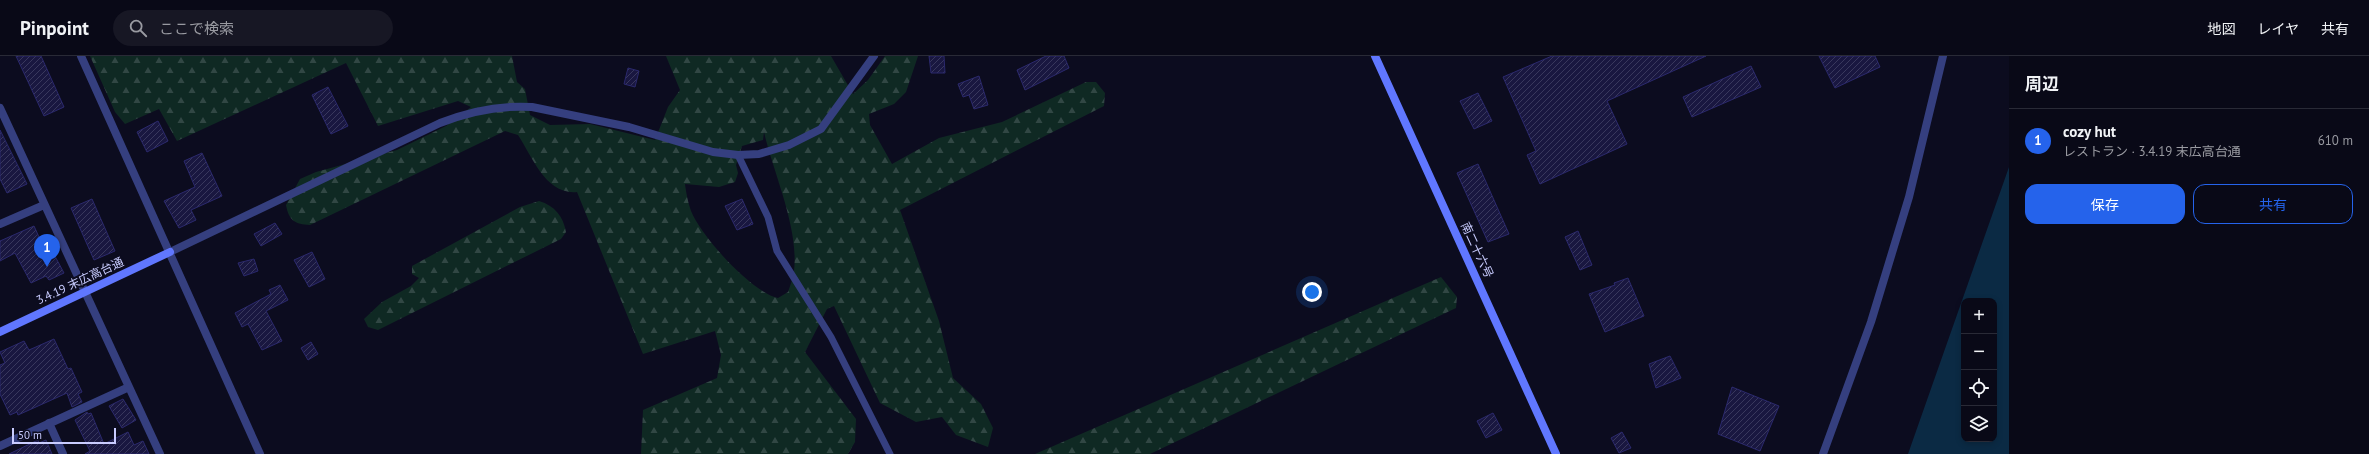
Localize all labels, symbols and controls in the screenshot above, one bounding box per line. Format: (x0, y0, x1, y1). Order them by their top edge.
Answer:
search box (113, 10, 393, 46)
text: Pinpoint (20, 16, 89, 40)
icon: search (127, 17, 149, 39)
text: ここで検索 (159, 19, 234, 38)
text: 地図 (2207, 20, 2235, 38)
text: レイヤ (2257, 20, 2299, 38)
text: 共有 (2321, 20, 2349, 38)
text: 周辺 (2025, 73, 2059, 95)
text: cozy hut (2063, 122, 2116, 141)
text: 1 (2034, 132, 2042, 149)
text: 610 m (2318, 132, 2353, 149)
text: レストラン · 3.4.19 末広高台通 (2063, 143, 2241, 160)
button: 保存 (2025, 184, 2185, 224)
button: 共有 (2193, 184, 2353, 224)
street label: 南二十六号 (1458, 219, 1497, 280)
pin: 1 (34, 234, 60, 267)
street label: 3.4.19 末広高台通 (34, 254, 126, 307)
your location (1302, 282, 1322, 302)
map controls (1961, 298, 1997, 442)
button: + (1961, 298, 1997, 334)
button: − (1961, 334, 1997, 370)
button: locate (1961, 370, 1997, 406)
button: layers (1961, 406, 1997, 442)
scale bar (12, 426, 116, 445)
text: 50 m (18, 428, 42, 442)

